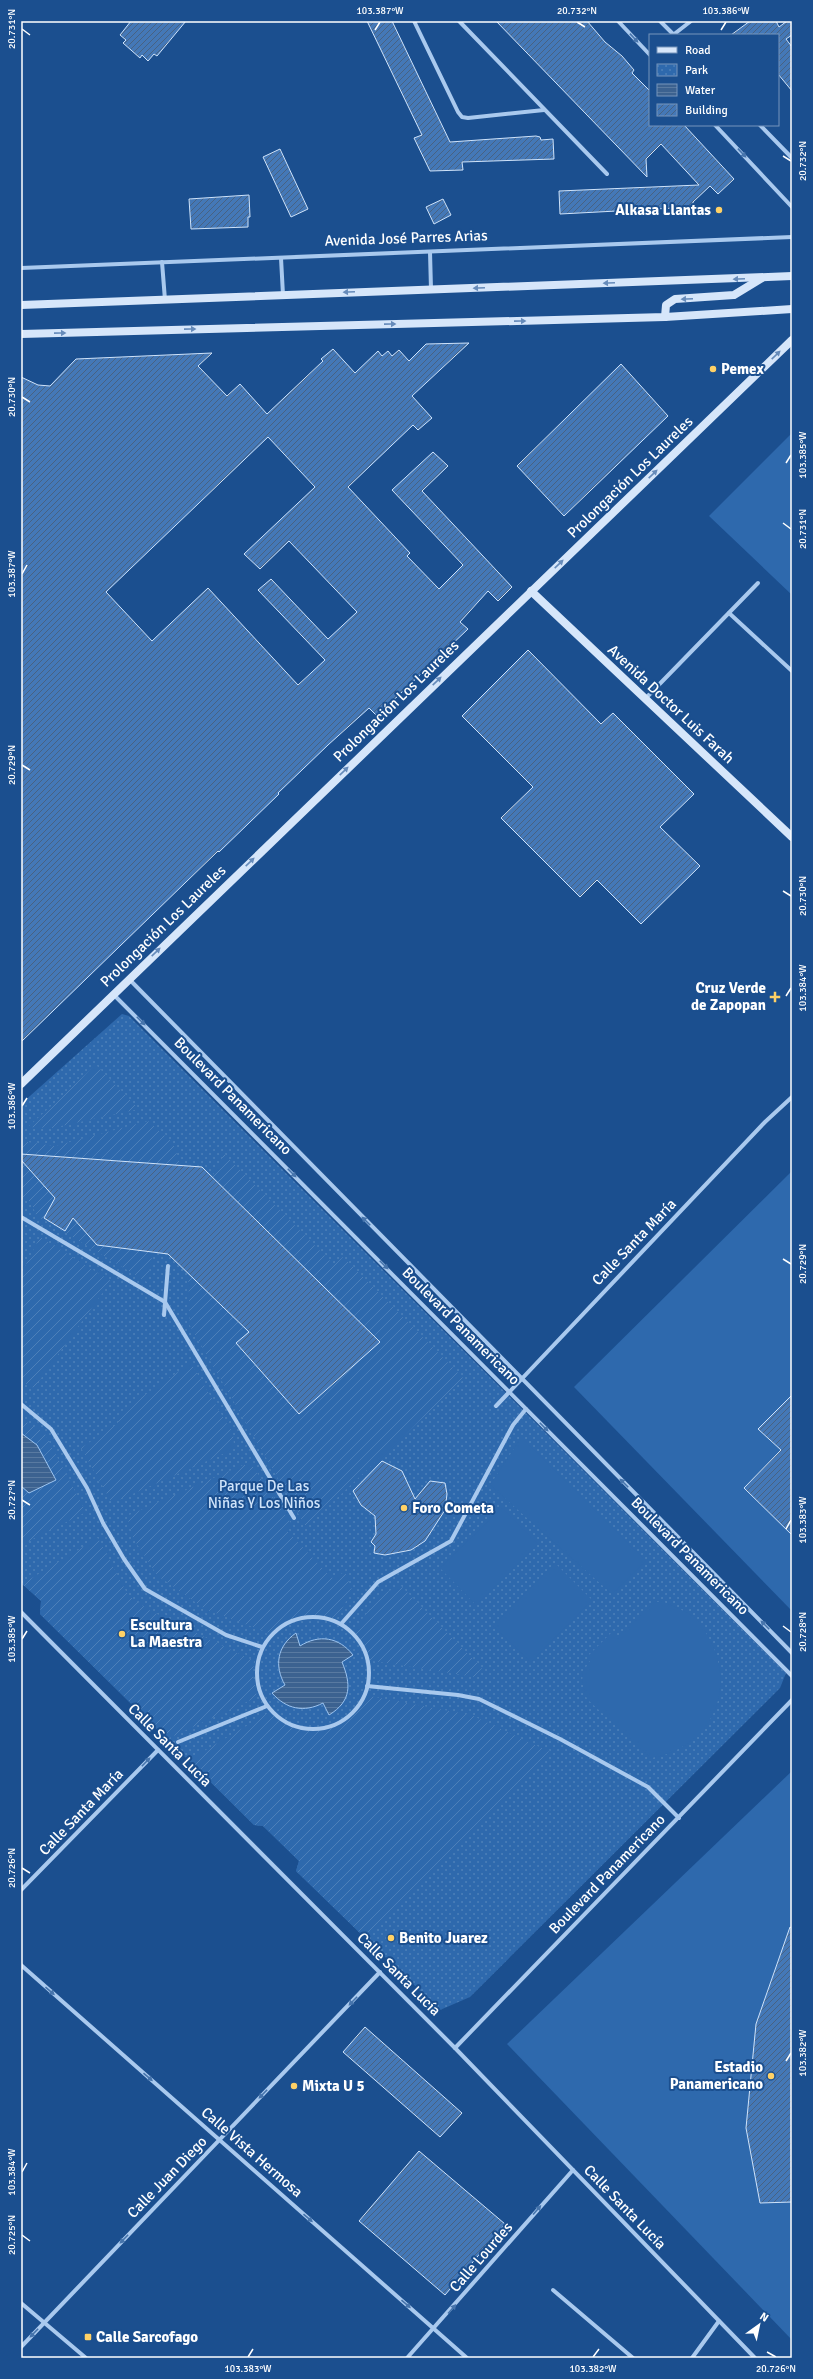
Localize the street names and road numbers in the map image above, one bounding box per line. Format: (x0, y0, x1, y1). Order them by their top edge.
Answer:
street label: Avenida José Parres Arias (324, 226, 488, 250)
street label: Prolongación Los Laureles (564, 412, 697, 542)
street label: Prolongación Los Laureles (330, 636, 463, 766)
street label: Avenida Doctor Luis Farah (604, 641, 738, 767)
street label: Prolongación Los Laureles (97, 861, 230, 991)
street label: Boulevard Panamericano (170, 1033, 296, 1159)
street label: Calle Santa María (588, 1195, 680, 1289)
street label: Boulevard Panamericano (398, 1263, 524, 1389)
street label: Boulevard Panamericano (627, 1493, 753, 1619)
street label: Calle Santa Lucía (125, 1700, 215, 1790)
street label: Calle Santa María (35, 1765, 127, 1859)
street label: Boulevard Panamericano (545, 1810, 669, 1938)
street label: Calle Santa Lucía (354, 1929, 444, 2019)
street label: Calle Vista Hermosa (198, 2103, 306, 2201)
street label: Calle Juan Diego (123, 2132, 211, 2222)
street label: Calle Santa Lucía (580, 2161, 670, 2253)
street label: Calle Lourdes (446, 2218, 517, 2296)

